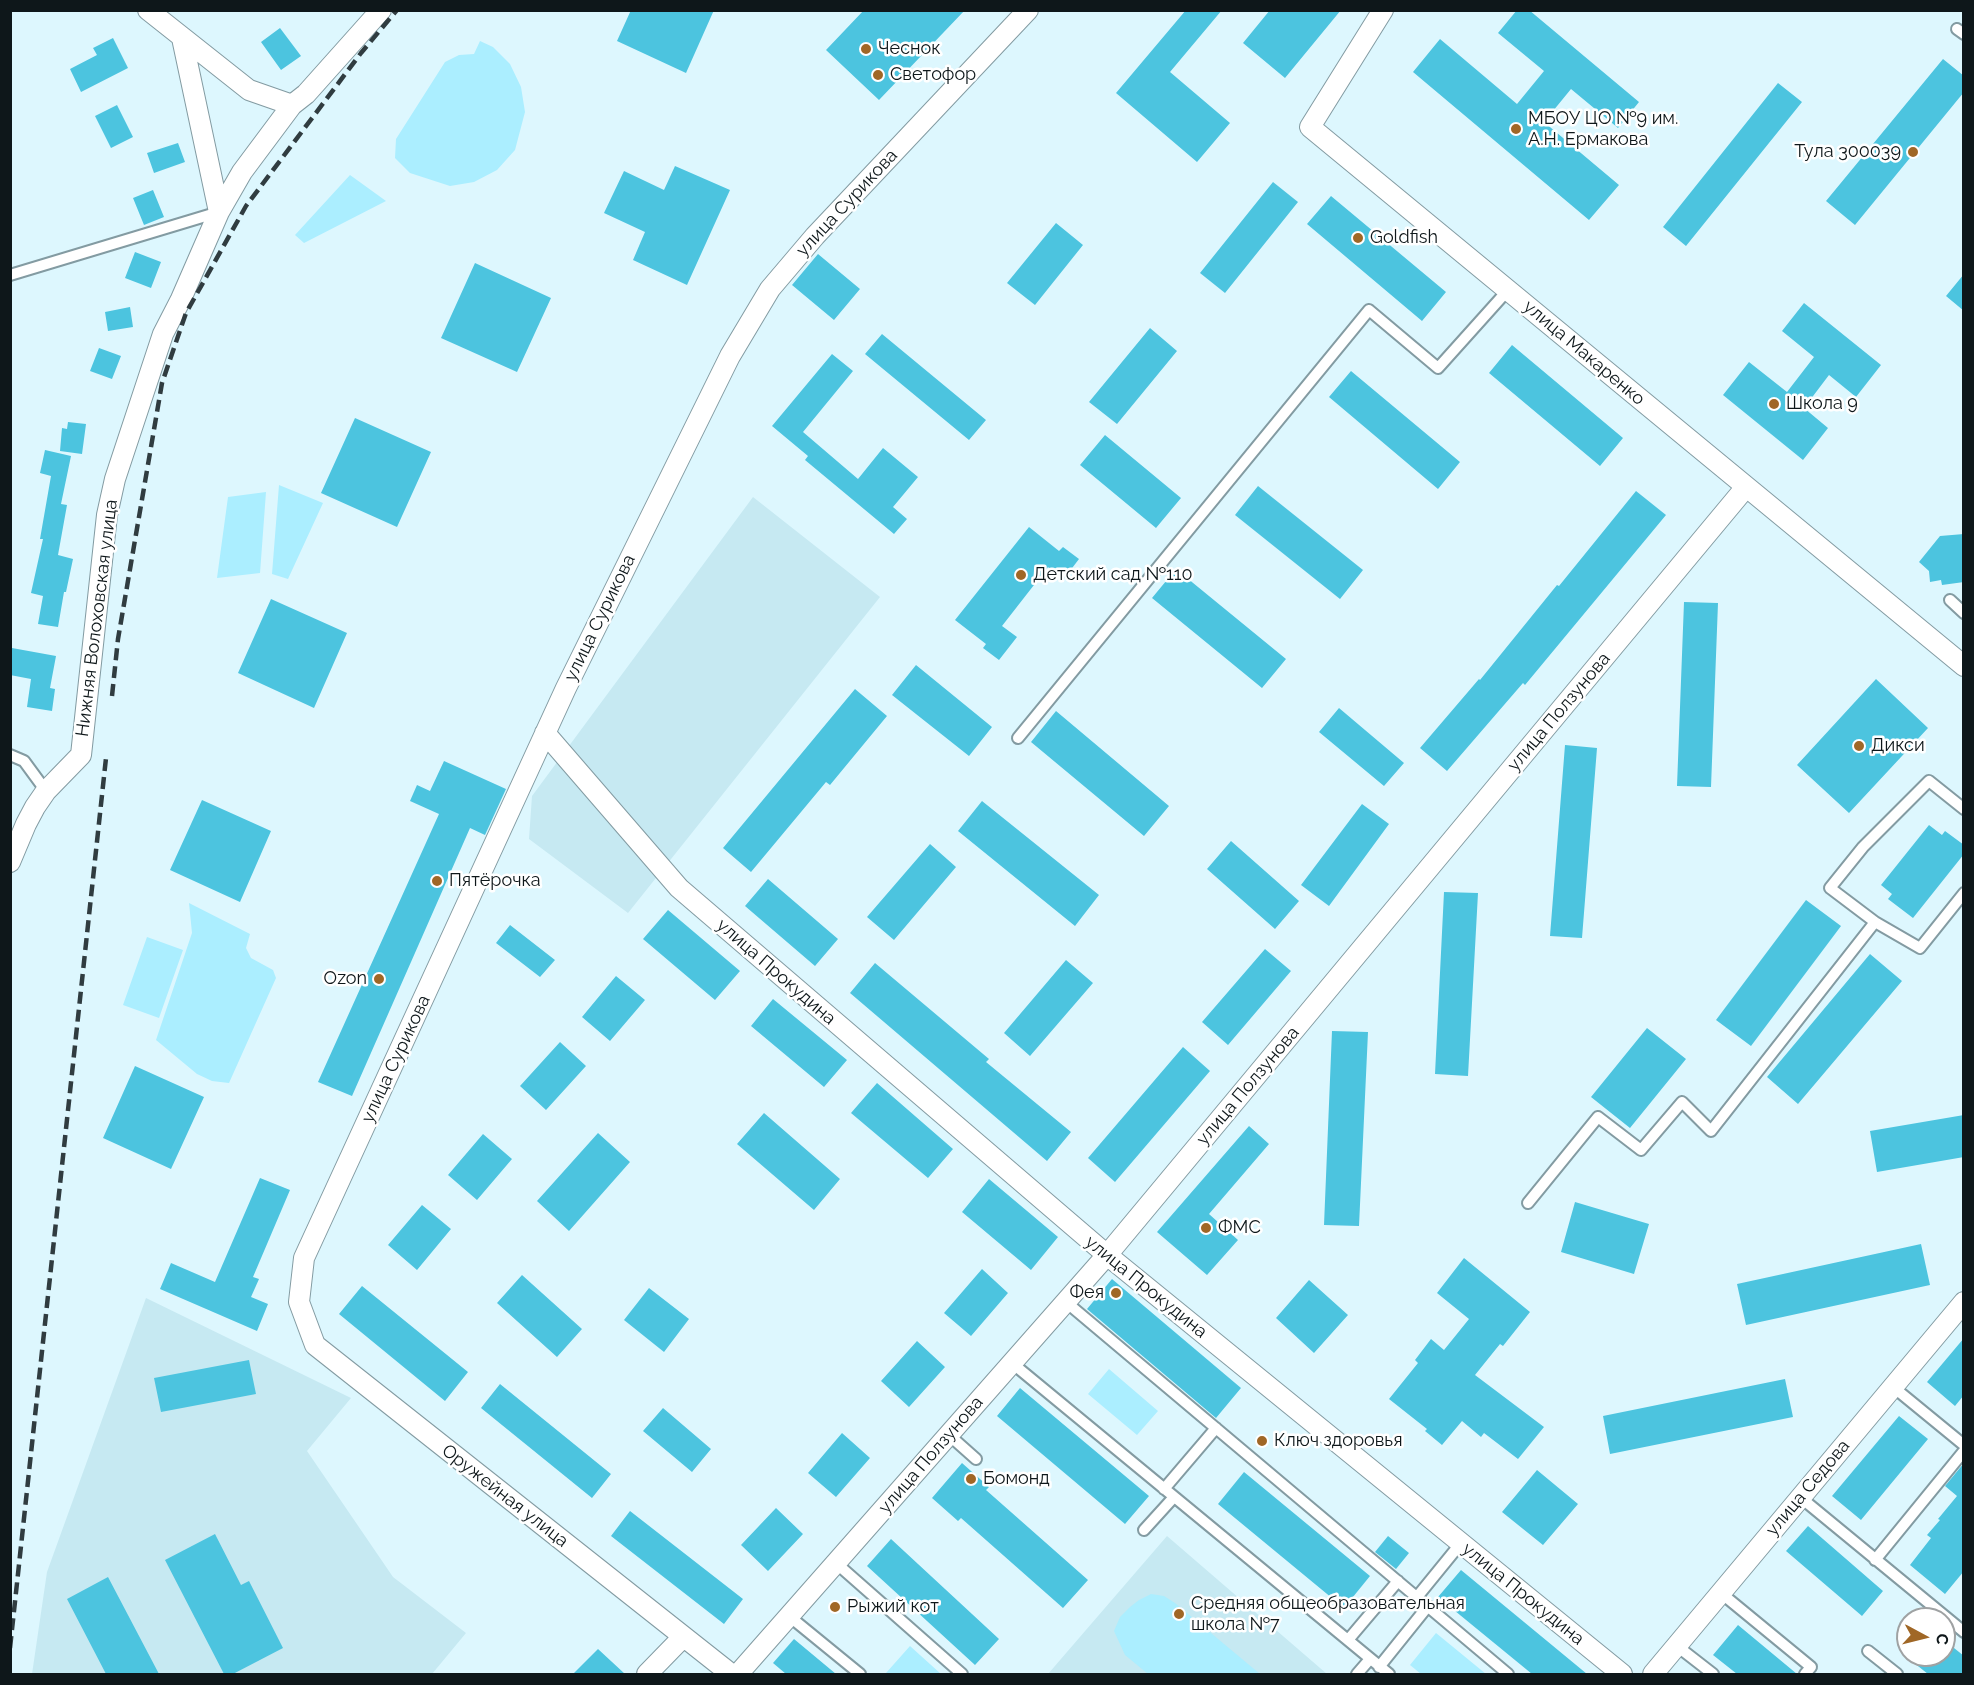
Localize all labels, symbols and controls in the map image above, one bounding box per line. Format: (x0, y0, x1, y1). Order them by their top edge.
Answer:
place label: Чеснок (878, 38, 941, 60)
marker: Чеснок (859, 42, 873, 56)
place label: Светофор (890, 64, 976, 86)
marker: Светофор (871, 68, 885, 82)
place label: МБОУ ЦО №9 им. А.Н. Ермакова (1528, 108, 1678, 150)
marker: МБОУ ЦО №9 им. А.Н. Ермакова (1509, 122, 1523, 136)
place label: Тула 300039 (1794, 141, 1901, 163)
street label: улица Сурикова (792, 145, 902, 261)
marker: Тула 300039 (1906, 145, 1920, 159)
place label: Goldfish (1370, 227, 1438, 249)
marker: Goldfish (1351, 231, 1365, 245)
street label: улица Макаренко (1519, 296, 1649, 410)
place label: Школа 9 (1786, 393, 1858, 415)
marker: Школа 9 (1767, 397, 1781, 411)
street label: Нижняя Волоховская улица (72, 498, 122, 738)
street label: улица Сурикова (560, 551, 640, 685)
place label: Детский сад №110 (1033, 564, 1193, 586)
marker: Детский сад №110 (1014, 568, 1028, 582)
street label: улица Ползунова (1503, 648, 1615, 776)
place label: Дикси (1871, 735, 1925, 757)
marker: Дикси (1852, 739, 1866, 753)
place label: Пятёрочка (449, 870, 541, 892)
marker: Пятёрочка (430, 874, 444, 888)
street label: улица Прокудина (712, 914, 840, 1030)
place label: Ozon (324, 968, 367, 990)
marker: Ozon (372, 972, 386, 986)
street label: улица Сурикова (357, 992, 435, 1126)
street label: улица Ползунова (1192, 1022, 1304, 1150)
place label: ФМС (1218, 1217, 1261, 1239)
marker: ФМС (1199, 1221, 1213, 1235)
street label: улица Прокудина (1081, 1231, 1211, 1343)
place label: Фея (1070, 1282, 1104, 1304)
marker: Фея (1109, 1286, 1123, 1300)
street label: улица Ползунова (874, 1392, 988, 1518)
place label: Ключ здоровья (1274, 1430, 1402, 1452)
marker: Ключ здоровья (1255, 1434, 1269, 1448)
street label: улица Седова (1761, 1435, 1855, 1541)
street label: Оружейная улица (437, 1440, 573, 1552)
place label: Бомонд (983, 1468, 1050, 1490)
marker: Бомонд (964, 1472, 978, 1486)
street label: улица Прокудина (1458, 1538, 1588, 1650)
place label: Средняя общеобразовательная школа №7 (1191, 1593, 1465, 1636)
place label: Рыжий кот (847, 1596, 939, 1618)
marker: Рыжий кот (828, 1600, 842, 1614)
marker: Средняя общеобразовательная школа №7 (1172, 1607, 1186, 1621)
north arrow (1896, 1607, 1956, 1667)
text: С (1932, 1632, 1952, 1646)

